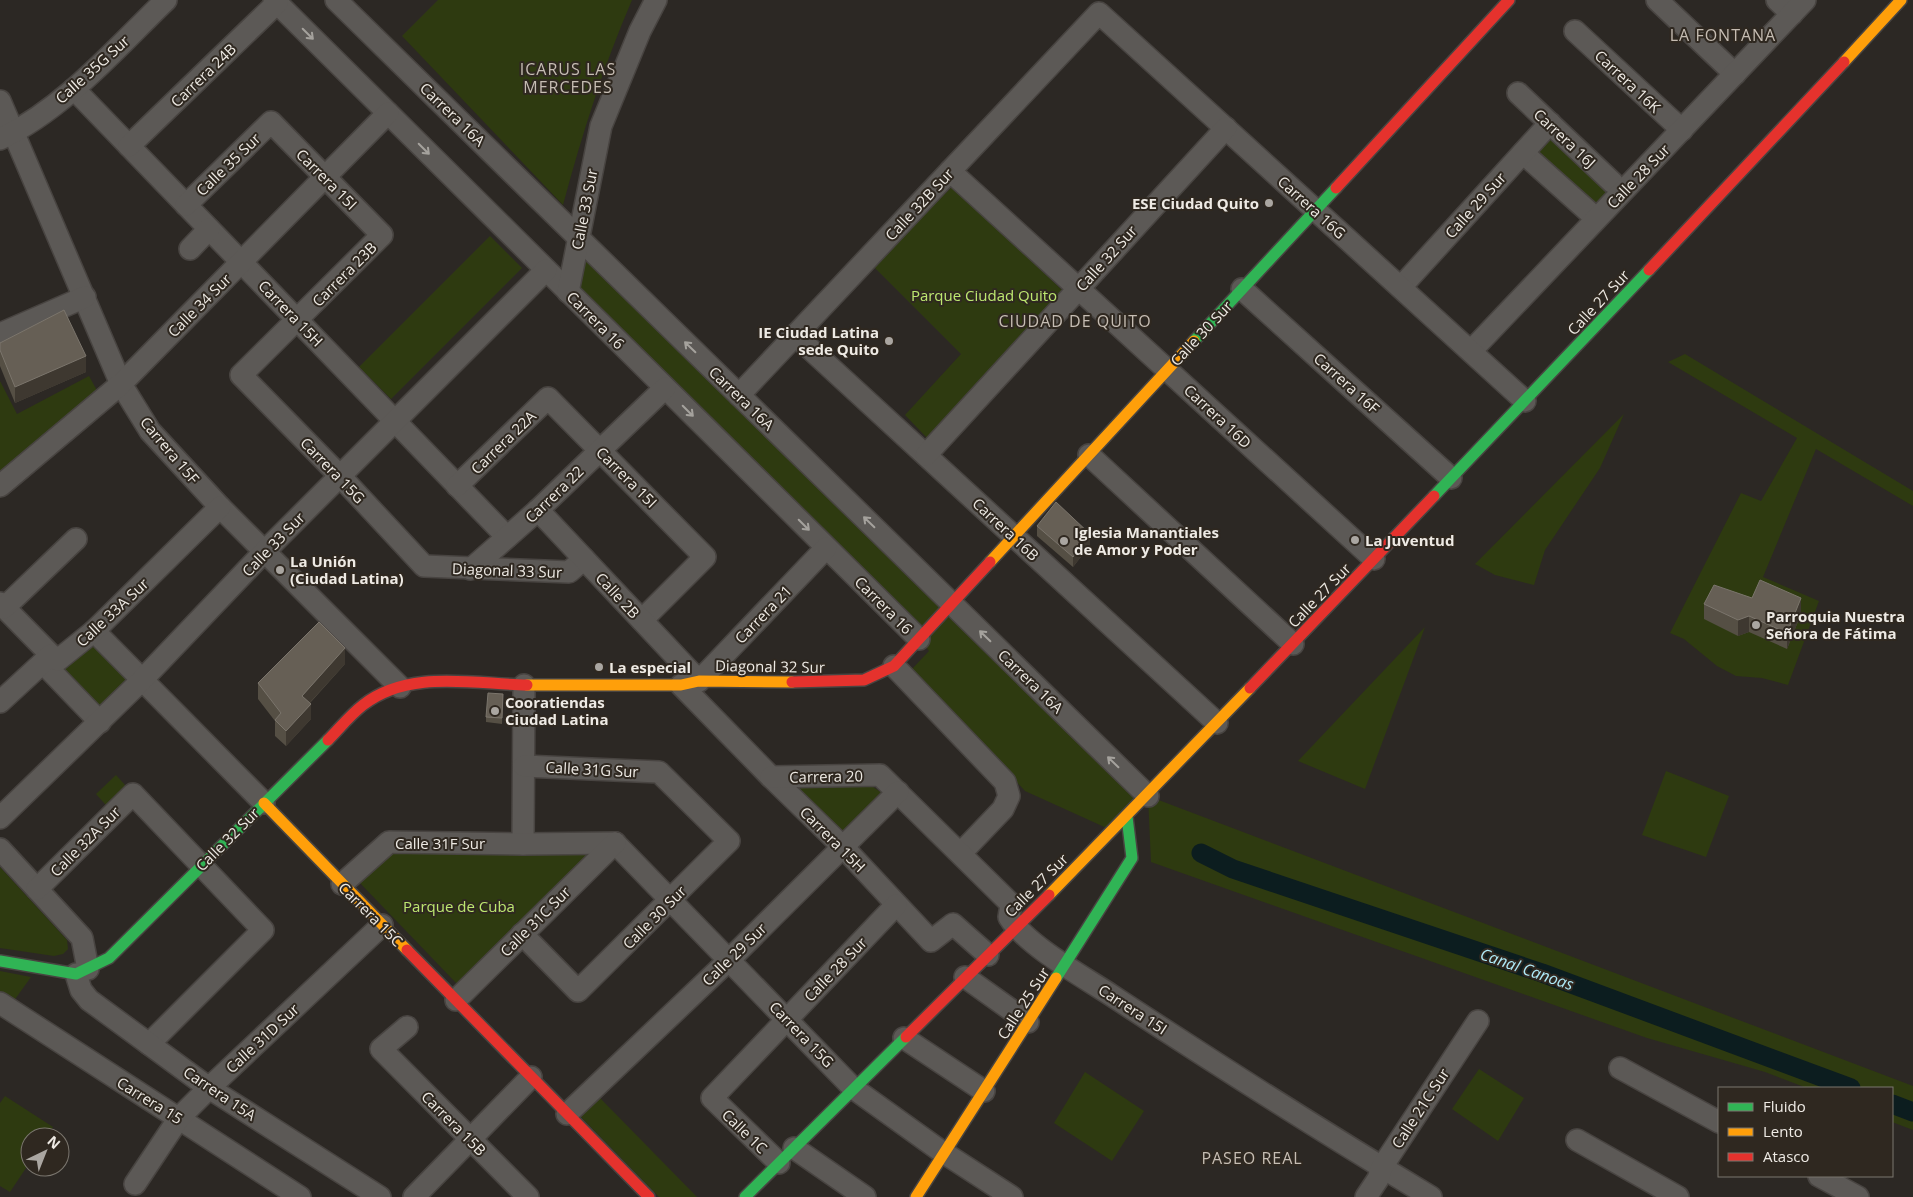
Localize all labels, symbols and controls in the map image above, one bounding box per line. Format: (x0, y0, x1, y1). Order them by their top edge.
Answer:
district label: LA FONTANA (1670, 24, 1776, 46)
one-way arrow (302, 28, 314, 40)
street label: Calle 35G Sur (51, 30, 133, 108)
street label: Carrera 24B (166, 39, 240, 111)
street label: Carrera 16K (1591, 45, 1666, 117)
district label: ICARUS LAS MERCEDES (520, 58, 616, 98)
street label: Carrera 16A (416, 78, 490, 151)
street label: Carrera 16J (1530, 104, 1600, 172)
street label: Calle 35 Sur (191, 128, 265, 200)
street label: Calle 28 Sur (1602, 139, 1674, 213)
one-way arrow (418, 143, 430, 155)
street label: Carrera 15I (292, 144, 362, 214)
street label: Calle 32B Sur (880, 164, 958, 244)
street label: Calle 33 Sur (566, 167, 602, 251)
street label: Calle 29 Sur (1440, 168, 1510, 242)
street label: Carrera 16G (1274, 171, 1350, 243)
place label: ESE Ciudad Quito (1132, 193, 1259, 213)
marker: ESE Ciudad Quito (1263, 197, 1275, 209)
street label: Calle 32 Sur (1071, 221, 1141, 295)
street label: Carrera 23B (307, 237, 381, 311)
street label: Calle 27 Sur (1563, 265, 1633, 339)
street label: Calle 34 Sur (163, 269, 235, 341)
street label: Carrera 15H (254, 275, 328, 351)
park label: Parque Ciudad Quito (911, 285, 1057, 305)
street label: Carrera 16 (563, 287, 629, 353)
street label: Calle 30 Sur (1166, 296, 1236, 370)
district label: CIUDAD DE QUITO (998, 310, 1152, 332)
place label: IE Ciudad Latina sede Quito (758, 322, 879, 359)
marker: IE Ciudad Latina sede Quito (883, 335, 895, 347)
one-way arrow (684, 341, 696, 353)
street label: Carrera 16F (1310, 348, 1384, 418)
street label: Carrera 16A (705, 362, 779, 435)
street label: Carrera 16D (1180, 380, 1256, 452)
street label: Carrera 22A (466, 405, 540, 478)
one-way arrow (682, 405, 694, 417)
street label: Carrera 15F (136, 412, 204, 488)
street label: Carrera 15G (296, 433, 370, 507)
street label: Carrera 15I (592, 442, 662, 512)
street label: Carrera 22 (520, 461, 588, 527)
street label: Carrera 16B (969, 493, 1043, 565)
street label: Calle 33 Sur (237, 507, 309, 581)
one-way arrow (862, 516, 875, 528)
one-way arrow (797, 519, 809, 531)
place label: Iglesia Manantiales de Amor y Poder (1074, 522, 1219, 559)
place label: La Juventud (1365, 530, 1454, 550)
marker: La Juventud (1349, 534, 1361, 546)
marker: Iglesia Manantiales de Amor y Poder (1058, 535, 1070, 547)
place label: La Unión (Ciudad Latina) (290, 551, 404, 588)
street label: Diagonal 33 Sur (452, 558, 562, 582)
street label: Calle 27 Sur (1283, 558, 1355, 632)
marker: La Unión (Ciudad Latina) (274, 564, 286, 576)
street label: Calle 2B (592, 568, 644, 622)
street label: Carrera 16 (851, 572, 917, 638)
street label: Calle 33A Sur (72, 573, 152, 651)
street label: Carrera 21 (730, 580, 796, 648)
place label: Parroquia Nuestra Señora de Fátima (1766, 606, 1905, 643)
marker: Parroquia Nuestra Señora de Fátima (1750, 619, 1762, 631)
one-way arrow (978, 630, 991, 642)
street label: Carrera 16A (994, 645, 1068, 718)
street label: Diagonal 32 Sur (715, 655, 825, 677)
place label: La especial (609, 657, 691, 677)
marker: La especial (593, 661, 605, 673)
place label: Cooratiendas Ciudad Latina (505, 692, 608, 729)
marker: Cooratiendas Ciudad Latina (489, 705, 501, 717)
one-way arrow (1107, 756, 1119, 768)
street label: Calle 31G Sur (545, 757, 639, 781)
street label: Carrera 20 (789, 765, 863, 787)
street label: Calle 32A Sur (45, 801, 125, 881)
street label: Carrera 15H (796, 802, 870, 876)
street label: Calle 32 Sur (191, 803, 263, 875)
street label: Calle 31F Sur (395, 833, 485, 853)
street label: Calle 27 Sur (1000, 849, 1072, 921)
street label: Carrera 15C (334, 877, 408, 951)
street label: Calle 31C Sur (495, 881, 575, 961)
street label: Calle 30 Sur (618, 881, 690, 953)
park label: Parque de Cuba (403, 896, 515, 916)
street label: Calle 29 Sur (697, 918, 771, 990)
street label: Calle 28 Sur (799, 932, 871, 1006)
water label: Canal Canoas (1477, 943, 1577, 995)
street label: Calle 25 Sur (992, 963, 1054, 1043)
street label: Carrera 15I (1095, 979, 1171, 1039)
street label: Carrera 15G (765, 997, 839, 1071)
street label: Calle 31D Sur (221, 999, 303, 1077)
street label: Carrera 15A (180, 1061, 261, 1125)
street label: Calle 21C Sur (1387, 1064, 1453, 1152)
street label: Carrera 15 (113, 1072, 187, 1128)
street label: Carrera 15B (417, 1086, 491, 1160)
legend (1718, 1087, 1893, 1177)
text: Fluido (1763, 1096, 1806, 1116)
street label: Calle 1C (718, 1104, 772, 1158)
text: Lento (1763, 1121, 1803, 1141)
north arrow (20, 1127, 70, 1177)
text: N (44, 1131, 65, 1153)
text: Atasco (1763, 1146, 1810, 1166)
district label: PASEO REAL (1201, 1147, 1303, 1169)

